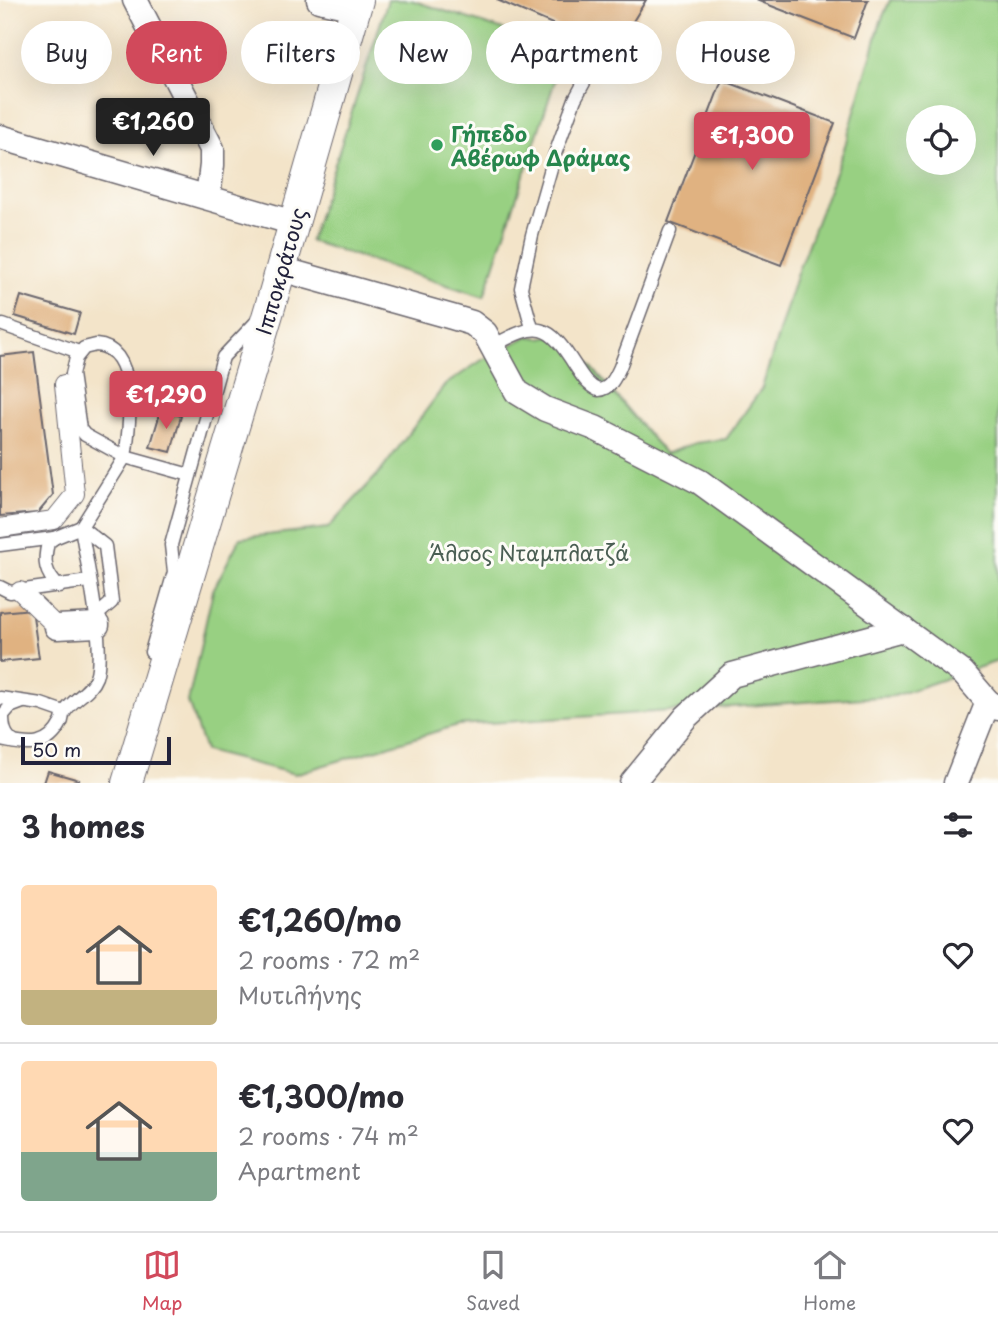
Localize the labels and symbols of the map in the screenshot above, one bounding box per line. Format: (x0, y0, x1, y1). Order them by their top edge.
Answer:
pin: €1,260 (96, 99, 210, 158)
pin: €1,300 (695, 113, 809, 172)
place label: Γήπεδο Αβέρωφ Δράμας (451, 117, 630, 173)
marker: Γήπεδο Αβέρωφ Δράμας (429, 137, 445, 153)
street label: Ιπποκράτους (247, 204, 313, 338)
pin: €1,290 (109, 372, 223, 431)
park label: Άλσος Νταμπλατζά (429, 536, 629, 568)
scale bar (21, 734, 172, 766)

